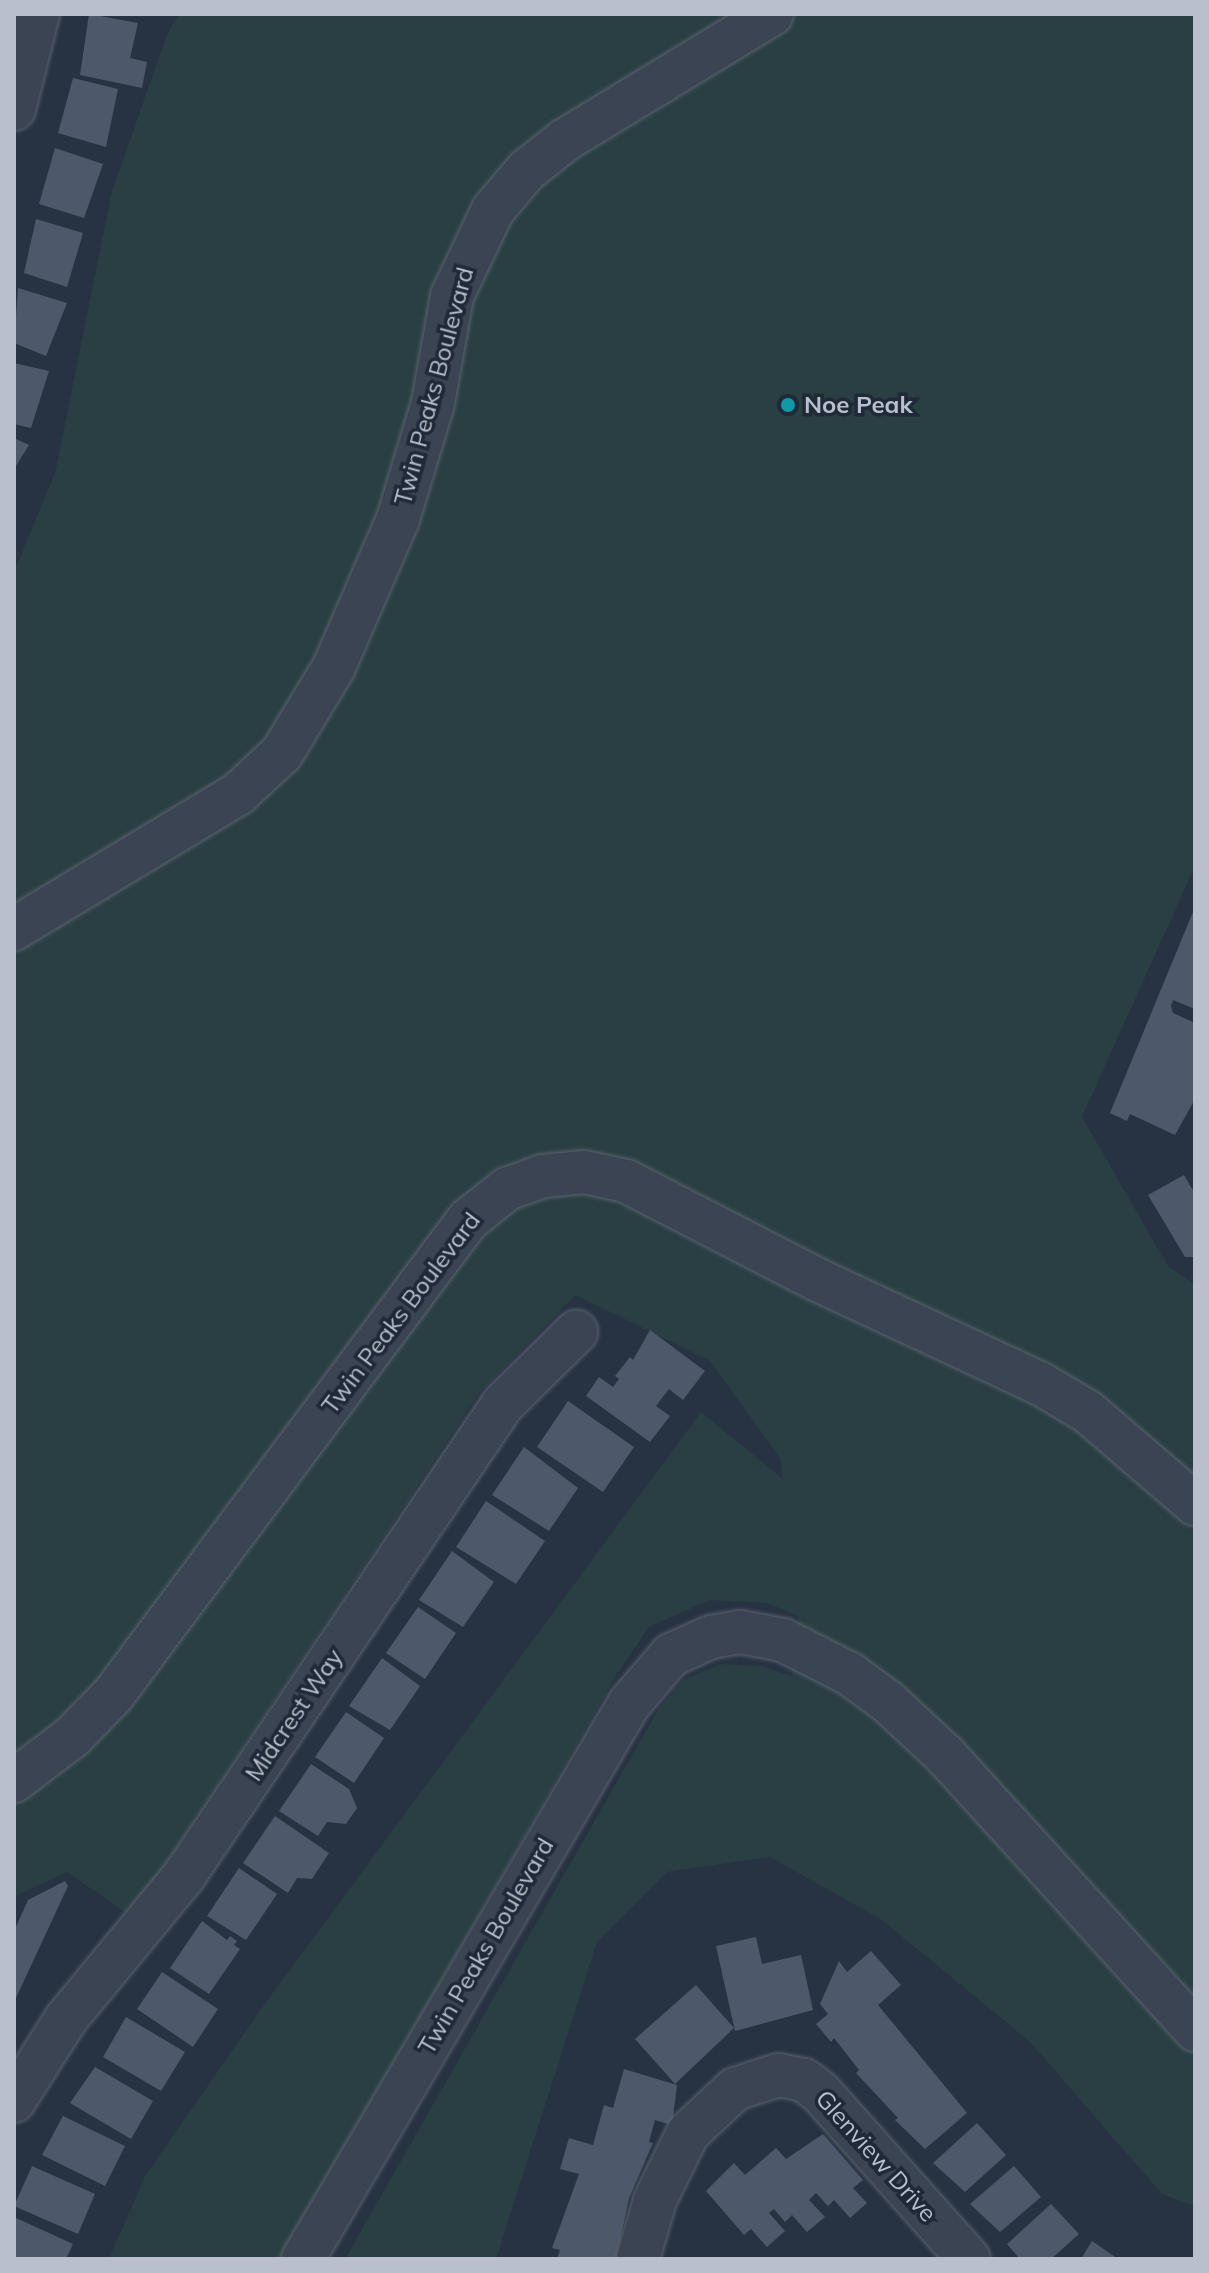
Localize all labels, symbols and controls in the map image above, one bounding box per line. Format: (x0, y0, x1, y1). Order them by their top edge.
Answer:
street label: Twin Peaks Boulevard (388, 264, 480, 508)
place label: Noe Peak (804, 391, 913, 419)
marker: Noe Peak (779, 396, 797, 414)
street label: Twin Peaks Boulevard (316, 1207, 486, 1419)
street label: Midcrest Way (239, 1644, 349, 1786)
street label: Twin Peaks Boulevard (412, 1833, 560, 2059)
street label: Glenview Drive (810, 2084, 942, 2228)

